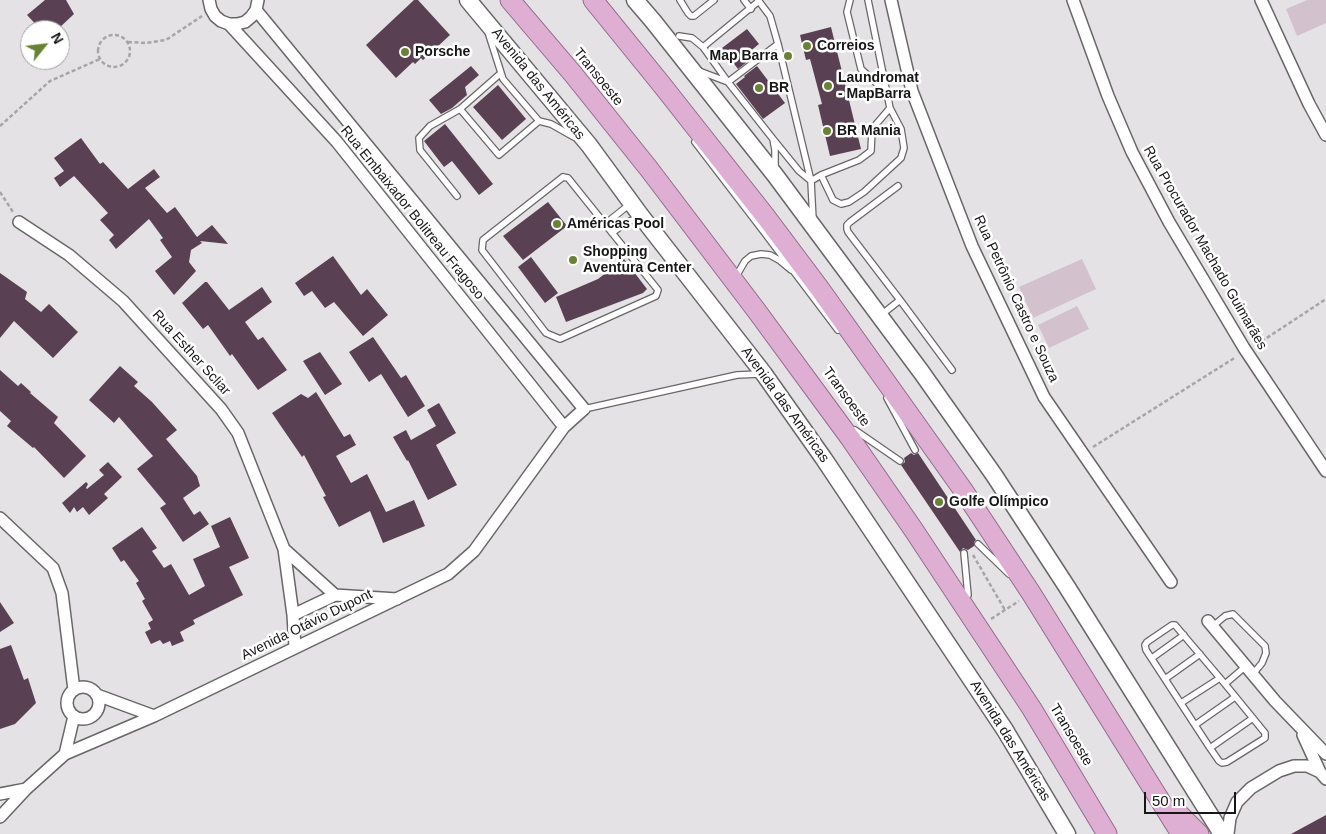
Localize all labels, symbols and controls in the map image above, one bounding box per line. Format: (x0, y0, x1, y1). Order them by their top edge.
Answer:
north arrow (20, 20, 70, 70)
street label: Avenida das Américas (488, 25, 588, 143)
text: N (48, 30, 67, 47)
place label: Correios (817, 38, 875, 54)
marker: Correios (801, 40, 813, 52)
place label: Porsche (415, 44, 470, 60)
street label: Transoeste (570, 45, 626, 109)
marker: Porsche (399, 46, 411, 58)
place label: Map Barra (710, 48, 778, 64)
marker: Map Barra (782, 50, 794, 62)
place label: Laundromat - MapBarra (838, 70, 919, 102)
place label: BR (769, 80, 789, 96)
marker: Laundromat - MapBarra (822, 80, 834, 92)
marker: BR (753, 82, 765, 94)
street label: Rua Embaixador Bolitreau Fragoso (337, 123, 487, 303)
place label: BR Mania (837, 123, 901, 139)
marker: BR Mania (821, 125, 833, 137)
street label: Rua Procurador Machado Guimarães (1140, 143, 1270, 353)
street label: Rua Petrônio Castro e Souza (970, 213, 1062, 385)
place label: Américas Pool (567, 216, 664, 232)
marker: Américas Pool (551, 218, 563, 230)
place label: Shopping Aventura Center (583, 244, 691, 276)
marker: Shopping Aventura Center (567, 254, 579, 266)
street label: Rua Esther Scliar (148, 307, 234, 399)
street label: Avenida das Américas (737, 344, 833, 466)
street label: Transoeste (819, 364, 873, 430)
place label: Golfe Olímpico (949, 494, 1049, 510)
marker: Golfe Olímpico (933, 496, 945, 508)
street label: Avenida Otávio Dupont (239, 586, 375, 664)
street label: Avenida das Américas (966, 678, 1054, 804)
street label: Transoeste (1046, 701, 1096, 769)
scale bar (1146, 782, 1238, 814)
text: 50 m (1152, 792, 1185, 809)

